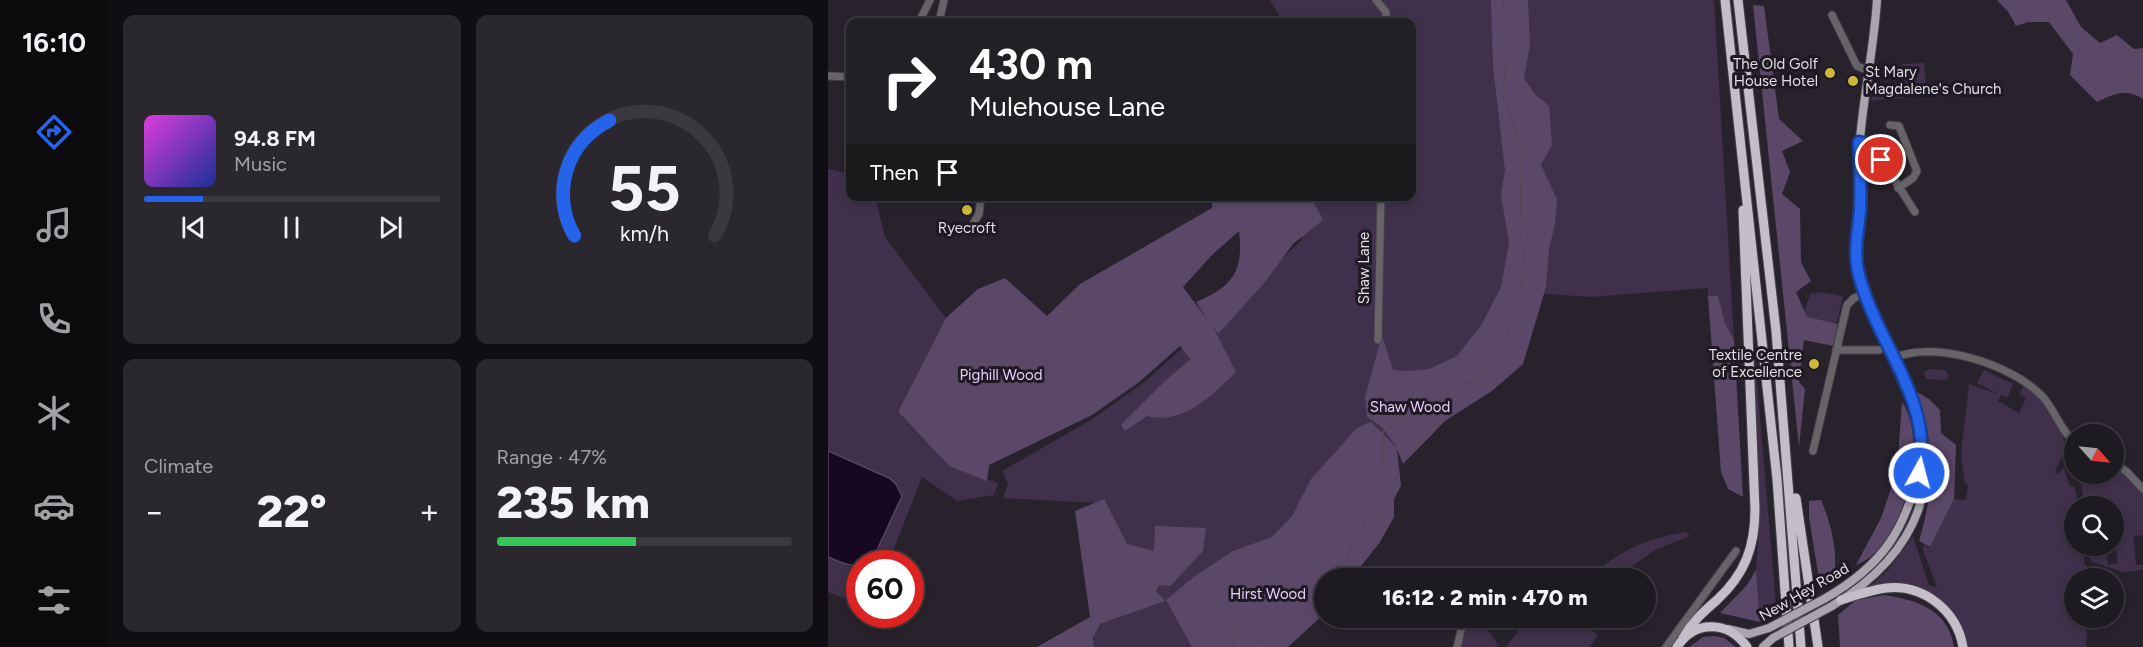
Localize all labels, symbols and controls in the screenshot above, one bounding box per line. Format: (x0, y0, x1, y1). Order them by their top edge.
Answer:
text: 16:10 (22, 26, 86, 59)
text: 430 m (969, 39, 1093, 90)
icon: right (870, 42, 948, 120)
place label: The Old Golf House Hotel (1733, 55, 1818, 90)
place label: St Mary Magdalene's Church (1865, 63, 2001, 98)
marker: The Old Golf House Hotel (1823, 66, 1837, 80)
marker: St Mary Magdalene's Church (1846, 74, 1860, 88)
text: Mulehouse Lane (969, 90, 1165, 123)
icon: directions (33, 111, 75, 153)
text: 94.8 FM (234, 125, 316, 152)
pin (1855, 134, 1906, 185)
icon: arrive (1864, 143, 1897, 176)
text: Music (234, 152, 287, 176)
text: 55 (608, 152, 680, 227)
icon: arrive (931, 156, 964, 189)
text: Then (870, 159, 919, 186)
marker: Ryecroft (960, 203, 974, 217)
icon: music (33, 204, 75, 246)
icon: previous (177, 211, 210, 244)
icon: pause (275, 211, 308, 244)
icon: next (374, 211, 407, 244)
place label: Ryecroft (938, 219, 996, 237)
text: km/h (620, 222, 669, 247)
street label: Shaw Lane (1355, 232, 1373, 304)
icon: phone (33, 298, 75, 340)
place label: Textile Centre of Excellence (1709, 346, 1802, 381)
marker: Textile Centre of Excellence (1807, 357, 1821, 371)
park label: Pighill Wood (959, 366, 1043, 384)
icon: climate (33, 392, 75, 434)
park label: Shaw Wood (1370, 398, 1450, 416)
north arrow (2064, 424, 2124, 484)
map controls (2064, 424, 2124, 628)
position arrow (1887, 441, 1951, 505)
text: Range · 47% (497, 445, 607, 469)
text: Climate (144, 454, 213, 478)
text: 235 km (497, 475, 650, 529)
text: 22° (257, 484, 327, 538)
icon: car (33, 485, 75, 527)
text: − (144, 492, 165, 531)
text: + (419, 492, 440, 531)
button: search (2064, 496, 2124, 556)
speed limit sign: 60 (846, 550, 924, 628)
street label: New Hey Road (1756, 559, 1852, 625)
button: layers (2064, 568, 2124, 628)
icon: filters (33, 579, 75, 621)
text: 16:12 · 2 min · 470 m (1382, 584, 1588, 611)
park label: Hirst Wood (1230, 585, 1306, 603)

